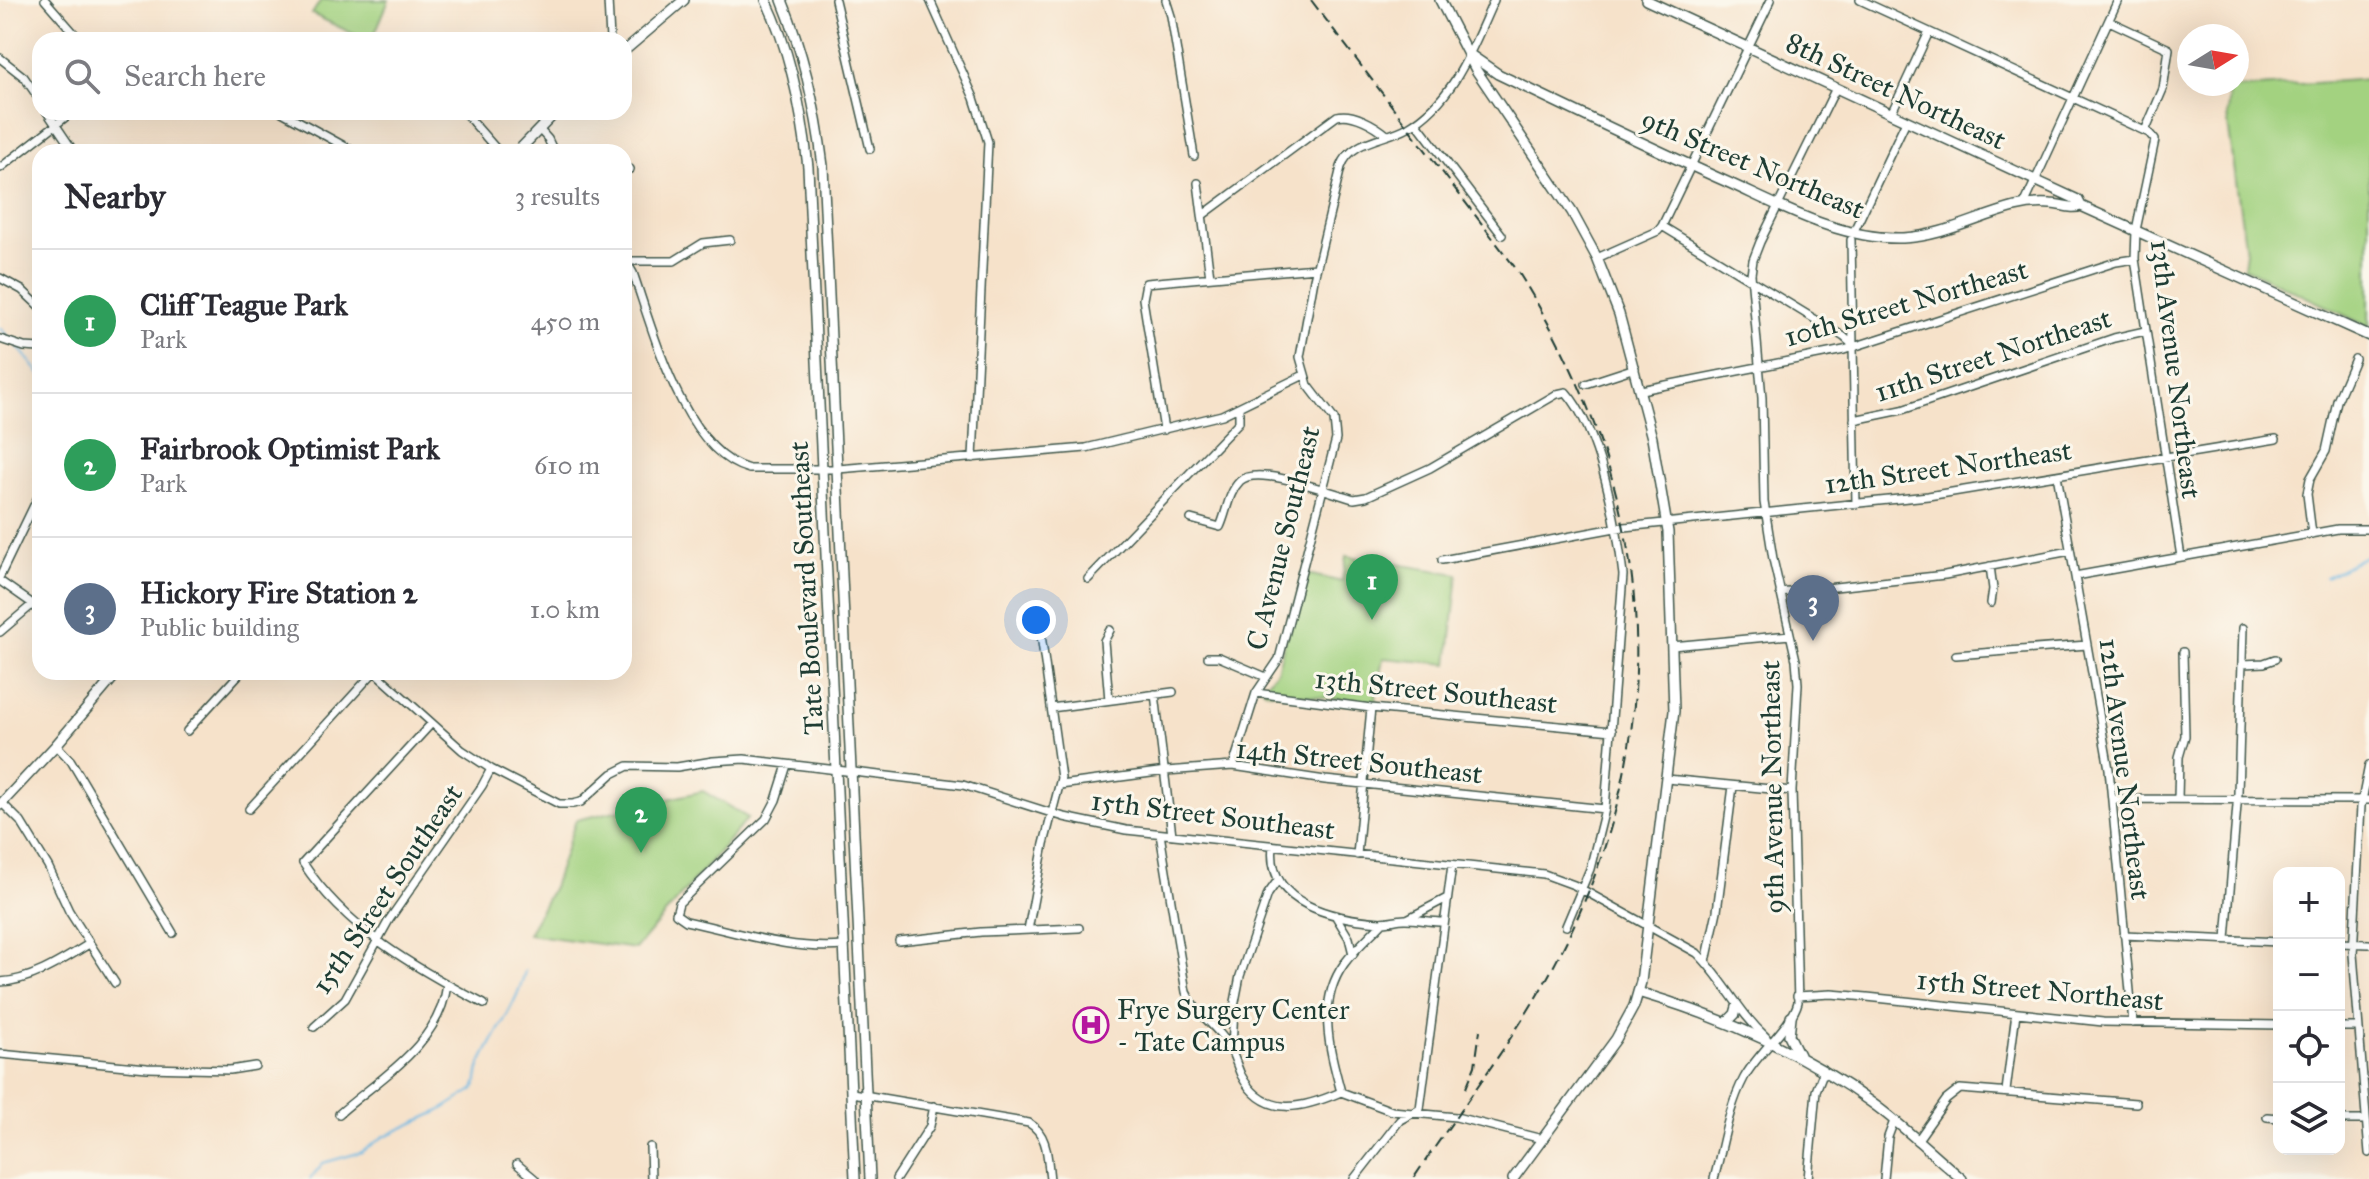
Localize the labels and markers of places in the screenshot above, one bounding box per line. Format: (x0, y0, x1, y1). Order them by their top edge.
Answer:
pin: 1 (1346, 554, 1398, 620)
pin: 3 (1787, 575, 1839, 641)
pin: 2 (615, 787, 667, 853)
place label: Frye Surgery Center - Tate Campus (1117, 992, 1350, 1059)
hospital icon: Frye Surgery Center - Tate Campus (1072, 1006, 1110, 1044)

